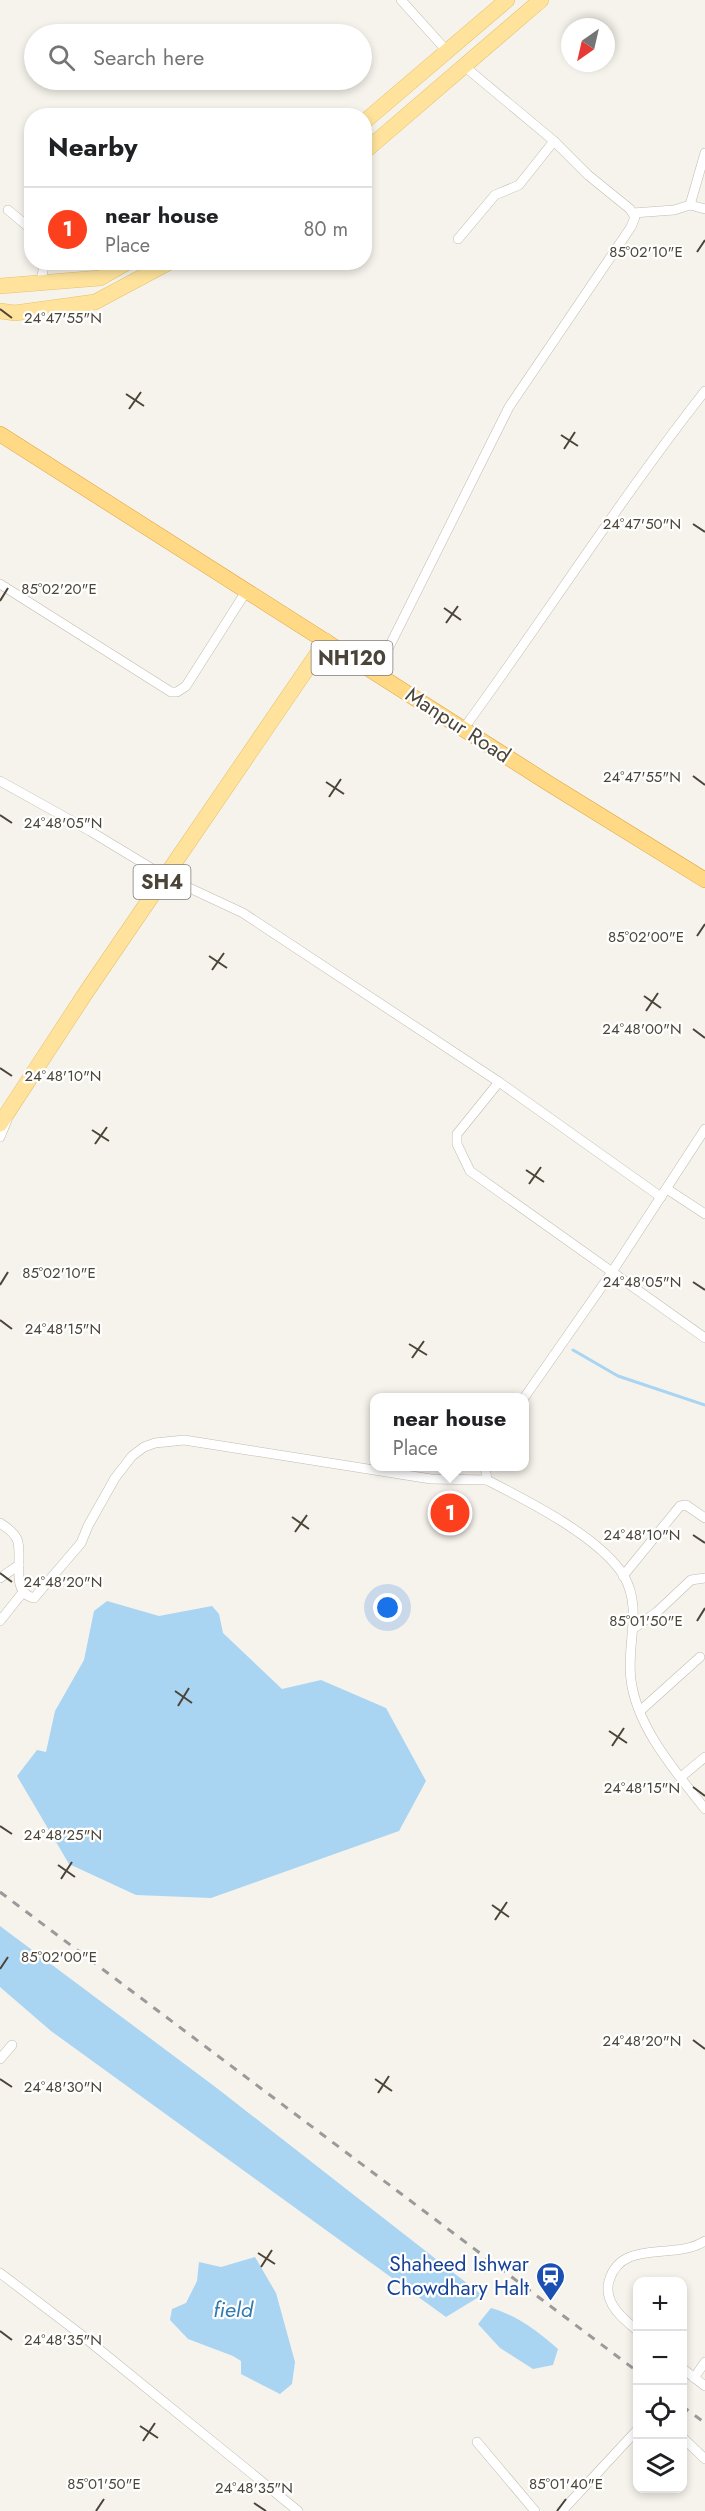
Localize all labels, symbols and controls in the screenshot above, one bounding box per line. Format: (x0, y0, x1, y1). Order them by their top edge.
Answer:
north arrow (561, 18, 615, 72)
search box (24, 24, 372, 90)
icon: search (45, 41, 78, 74)
text: Search here (93, 41, 204, 73)
text: Nearby (48, 128, 137, 166)
text: near house (105, 199, 219, 231)
text: 1 (62, 215, 73, 244)
text: 80 m (303, 215, 348, 244)
text: Place (105, 231, 150, 260)
text: 85°02'10"E (609, 241, 683, 263)
text: 24°47'55"N (24, 307, 102, 329)
text: 24°47'50"N (603, 513, 681, 535)
text: 85°02'20"E (21, 578, 97, 600)
road number: NH120 (312, 641, 392, 675)
street label: Manpur Road (400, 680, 516, 770)
text: 24°47'55"N (603, 766, 681, 788)
text: 24°48'05"N (24, 812, 102, 834)
road number: SH4 (134, 865, 190, 899)
text: 85°02'00"E (608, 926, 684, 948)
text: 24°48'00"N (602, 1018, 682, 1040)
text: 24°48'10"N (24, 1065, 102, 1087)
text: 85°02'10"E (22, 1262, 96, 1284)
text: 24°48'05"N (603, 1271, 681, 1293)
text: 24°48'15"N (25, 1318, 101, 1340)
popup (370, 1393, 529, 1471)
text: near house (393, 1402, 506, 1434)
text: Place (393, 1434, 438, 1463)
pin: 1 (430, 1490, 470, 1536)
text: 24°48'10"N (603, 1524, 681, 1546)
text: 24°48'20"N (24, 1571, 102, 1593)
your location (373, 1593, 402, 1622)
text: 85°01'50"E (609, 1610, 683, 1632)
text: 24°48'15"N (604, 1777, 680, 1799)
text: 24°48'25"N (24, 1824, 102, 1846)
text: 85°02'00"E (21, 1946, 97, 1968)
text: 24°48'20"N (603, 2030, 681, 2052)
text: 24°48'30"N (24, 2076, 102, 2098)
place label: Shaheed Ishwar Chowdhary Halt (387, 2249, 530, 2303)
station icon: Shaheed Ishwar Chowdhary Halt (534, 2260, 566, 2302)
map controls (633, 2277, 687, 2493)
button: + (633, 2277, 687, 2331)
water label: field (213, 2293, 255, 2325)
text: 24°48'35"N (24, 2329, 102, 2351)
button: − (633, 2331, 687, 2385)
button: locate (633, 2385, 687, 2439)
button: layers (633, 2439, 687, 2493)
text: 85°01'50"E (67, 2473, 141, 2495)
text: 85°01'40"E (529, 2473, 603, 2495)
text: 24°48'35"N (215, 2477, 293, 2499)

